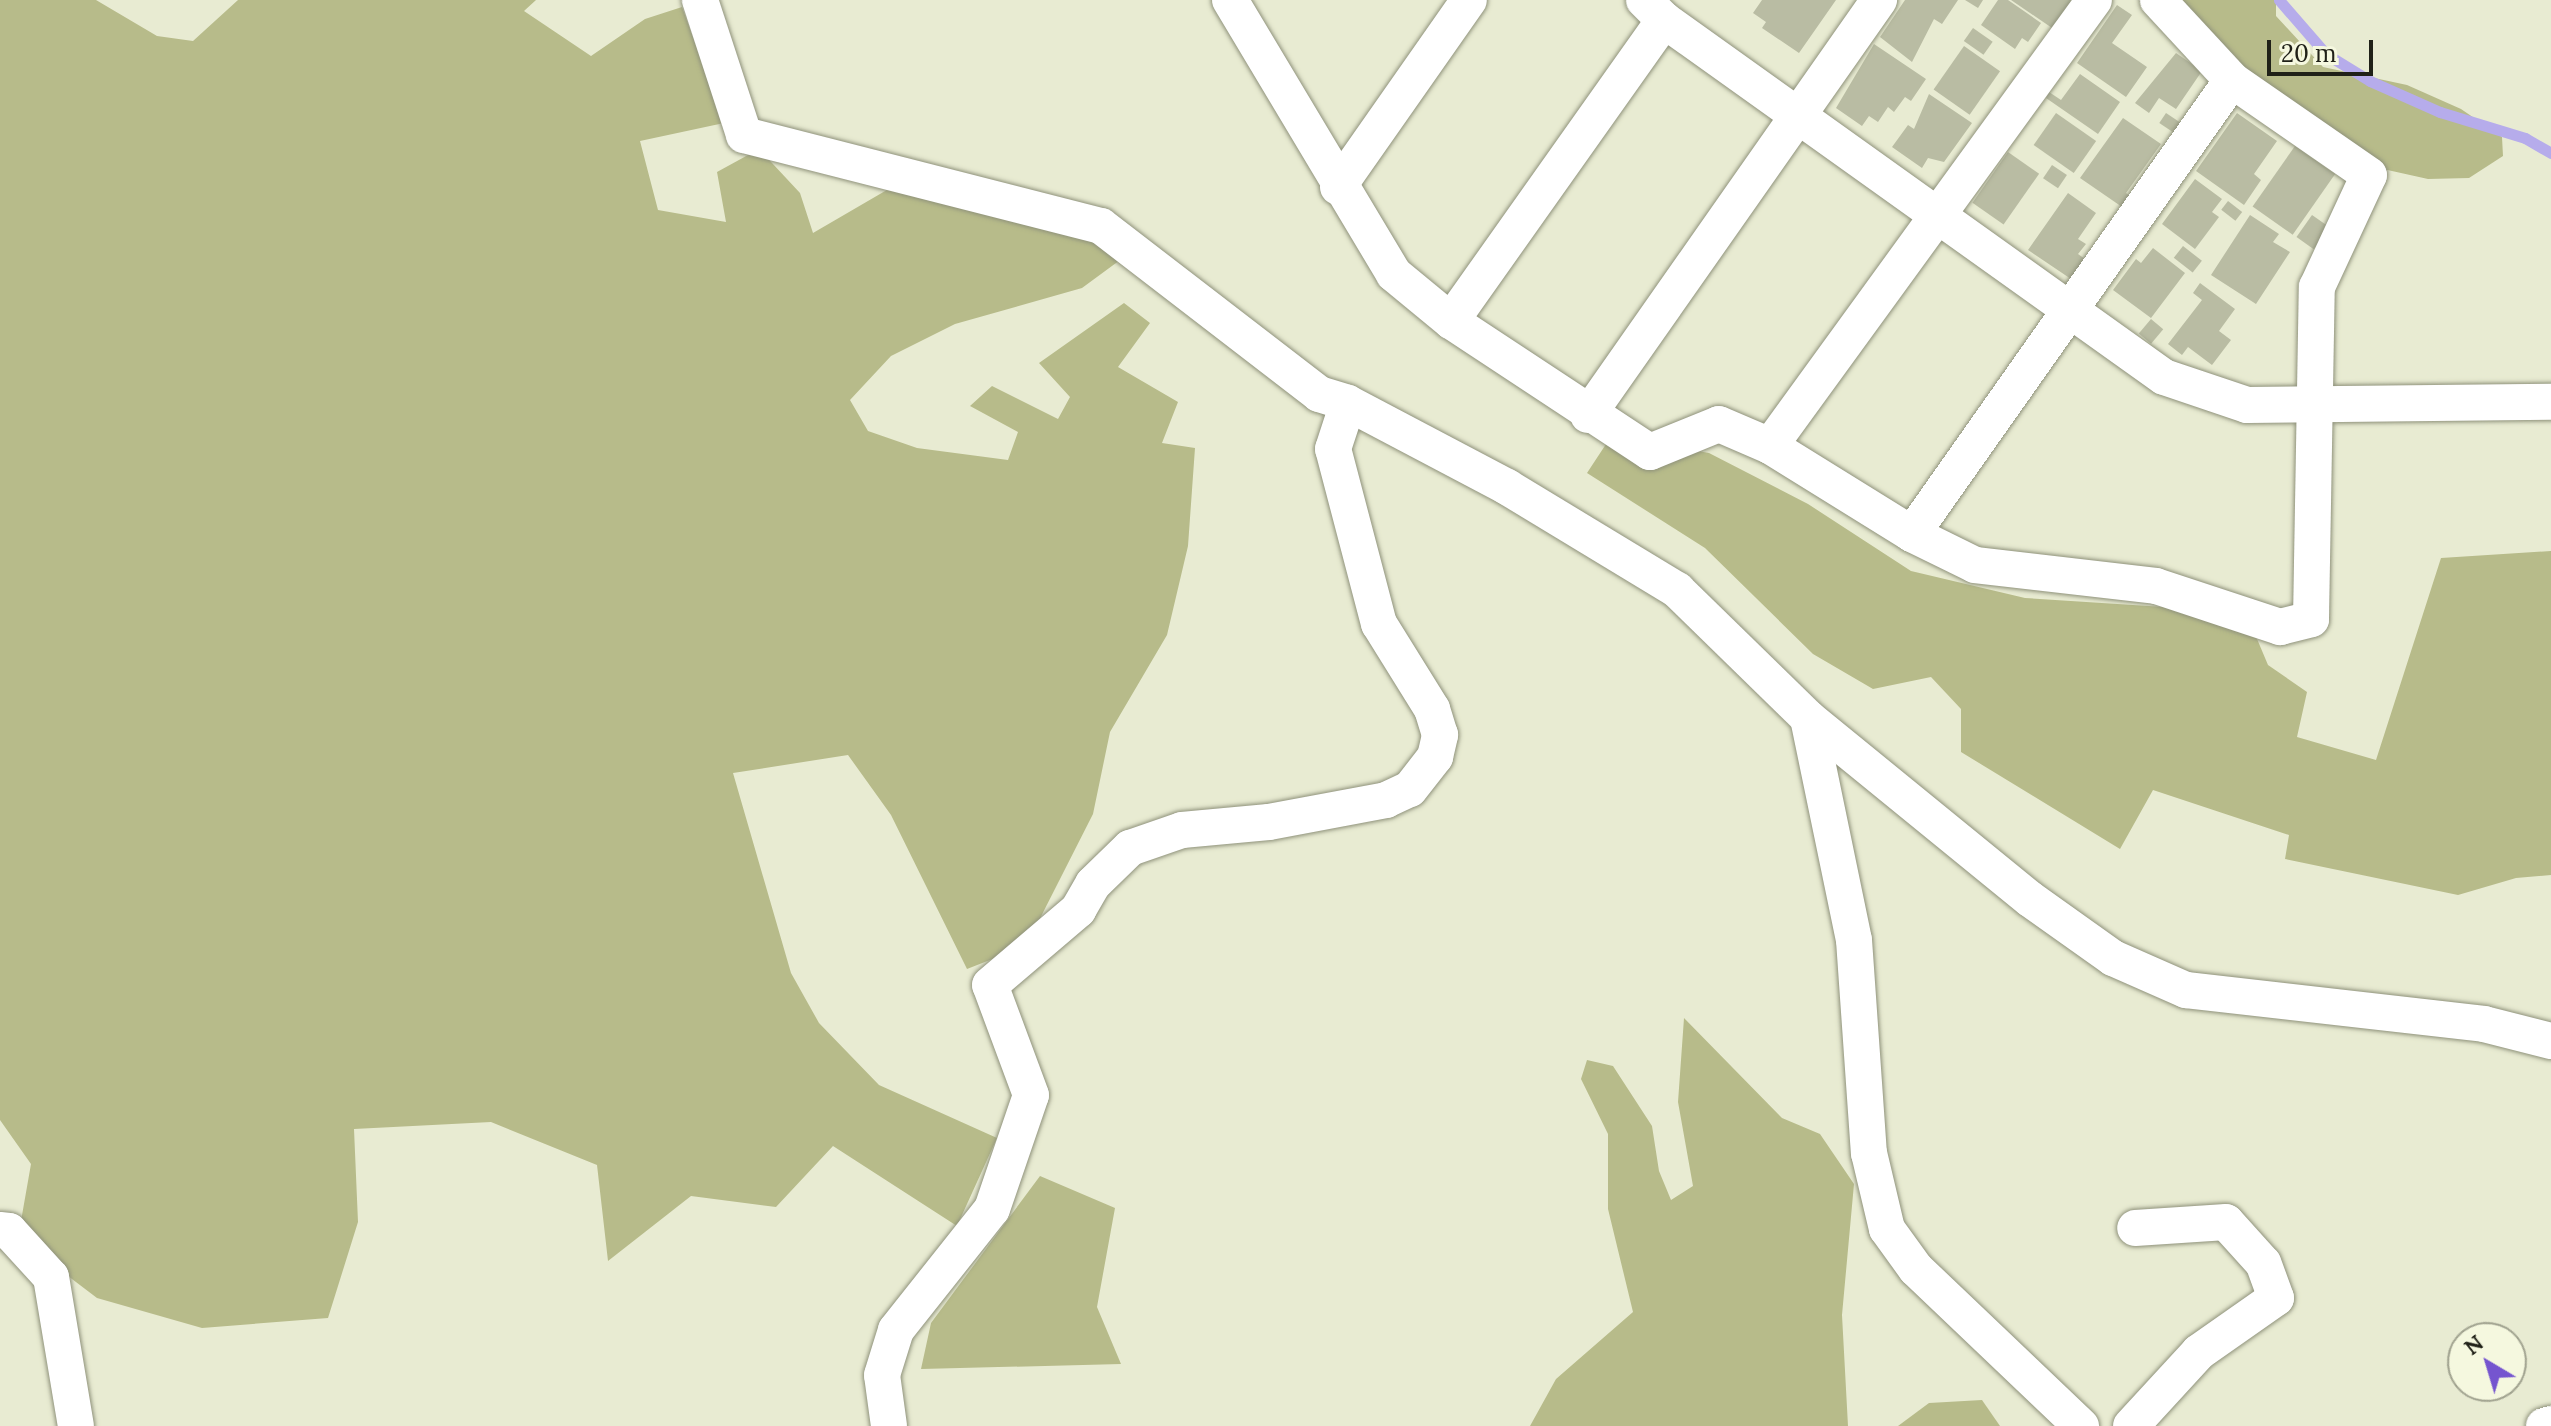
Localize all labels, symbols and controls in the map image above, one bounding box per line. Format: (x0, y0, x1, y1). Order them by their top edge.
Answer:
scale bar (2271, 24, 2377, 74)
text: 20 m (2281, 38, 2337, 69)
north arrow (2447, 1322, 2527, 1402)
text: N (2458, 1328, 2489, 1361)

